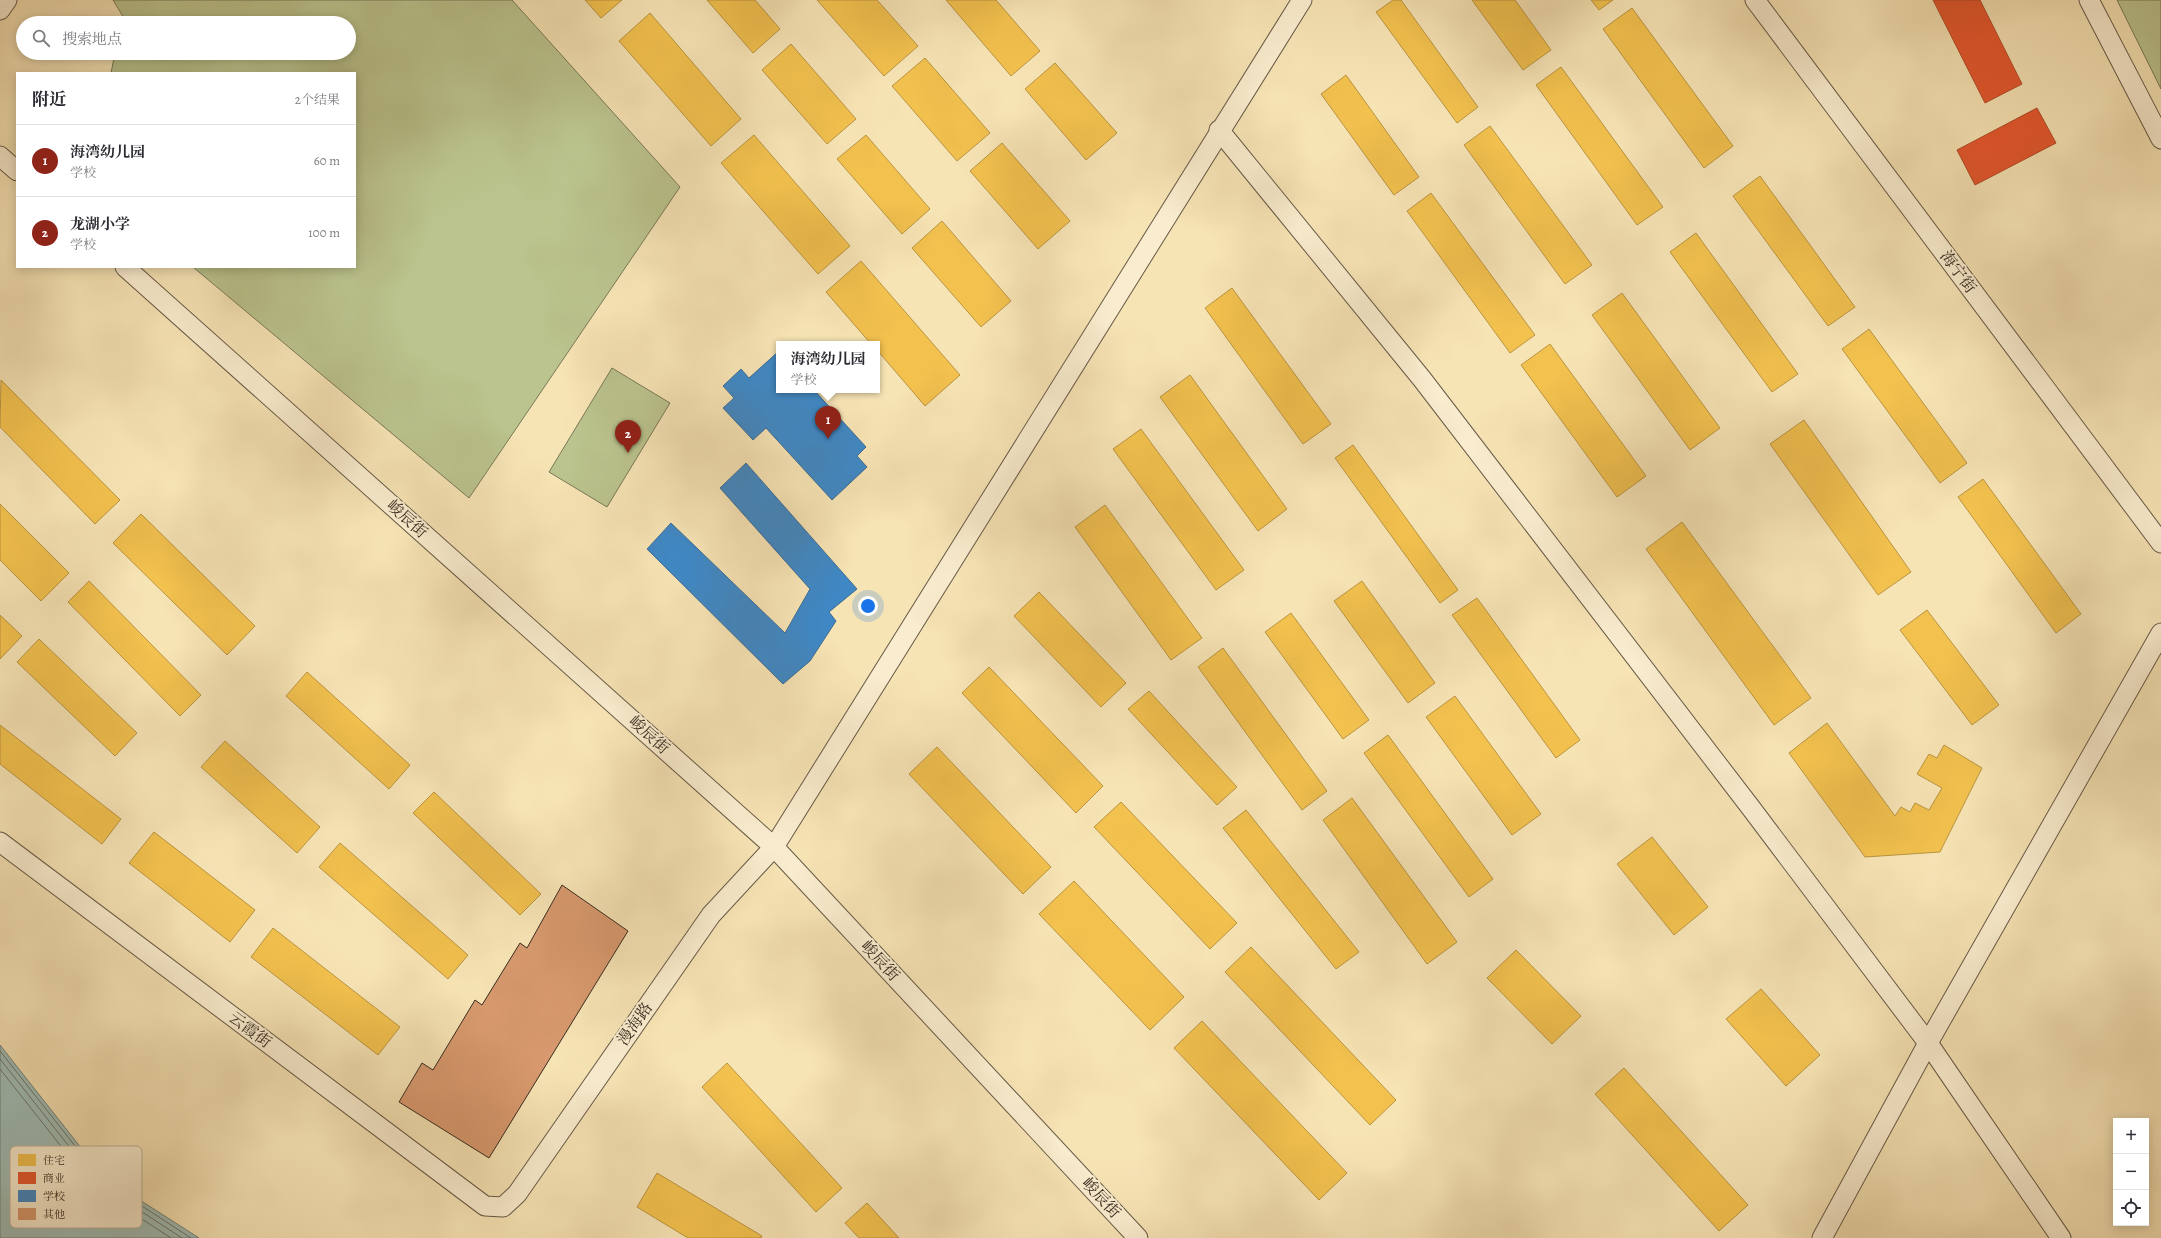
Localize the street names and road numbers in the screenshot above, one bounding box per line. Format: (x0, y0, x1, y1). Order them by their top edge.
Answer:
street label: 海宁街 (1935, 246, 1981, 298)
street label: 峻辰街 (382, 495, 432, 543)
street label: 峻辰街 (624, 711, 674, 759)
street label: 峻辰街 (856, 936, 904, 986)
street label: 漫海路 (612, 998, 658, 1050)
street label: 云霞街 (224, 1007, 276, 1053)
street label: 峻辰街 (1077, 1173, 1125, 1223)

